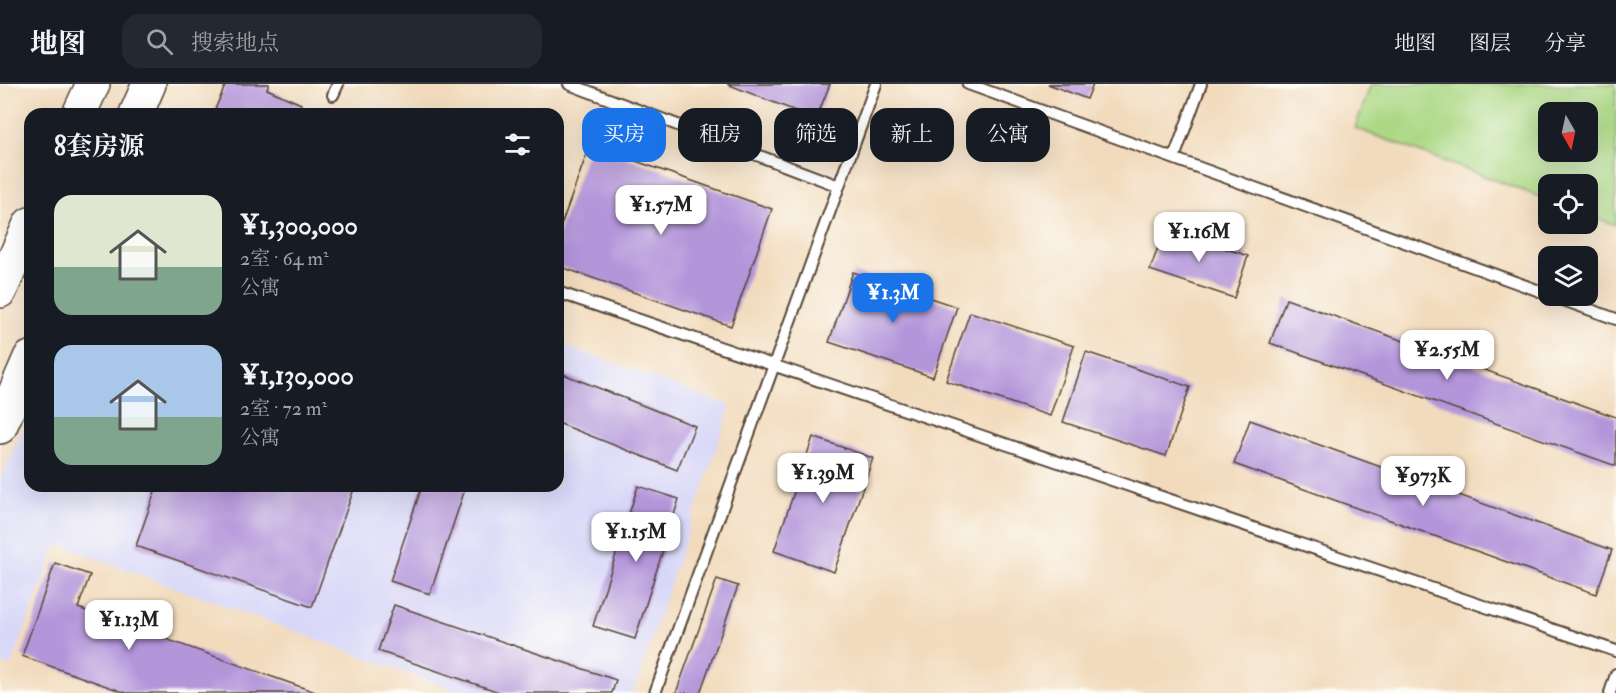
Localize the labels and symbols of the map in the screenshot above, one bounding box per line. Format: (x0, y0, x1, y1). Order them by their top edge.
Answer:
north arrow (1538, 102, 1598, 162)
pin: ¥1.57M (612, 185, 710, 236)
pin: ¥1.16M (1150, 212, 1248, 263)
pin: ¥1.3M (851, 273, 935, 324)
pin: ¥2.55M (1398, 330, 1496, 381)
pin: ¥1.39M (774, 453, 872, 504)
pin: ¥973K (1381, 456, 1465, 507)
pin: ¥1.15M (587, 512, 685, 563)
pin: ¥1.13M (80, 600, 178, 651)

